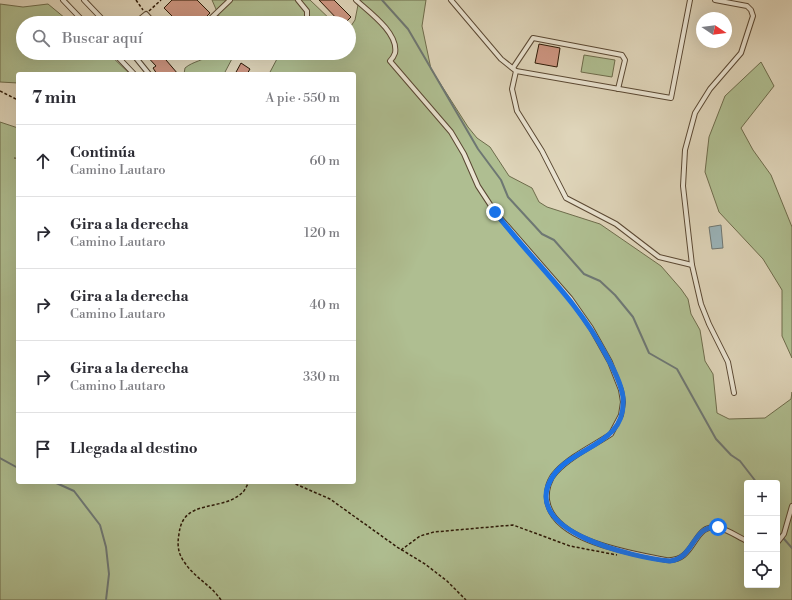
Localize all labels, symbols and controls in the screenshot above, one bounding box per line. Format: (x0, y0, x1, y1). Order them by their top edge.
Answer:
north arrow (696, 12, 732, 48)
search box (16, 16, 356, 60)
icon: search (30, 27, 52, 49)
text: Buscar aquí (62, 29, 143, 48)
text: 7 min (32, 87, 76, 109)
text: A pie · 550 m (266, 90, 340, 106)
text: Continúa (70, 143, 135, 162)
icon: ahead (32, 150, 54, 172)
text: 60 m (309, 153, 340, 169)
text: Camino Lautaro (70, 162, 166, 178)
route end (486, 203, 504, 221)
text: Gira a la derecha (70, 215, 189, 234)
icon: right (32, 222, 54, 244)
text: 120 m (304, 225, 340, 241)
text: Camino Lautaro (70, 234, 166, 250)
text: Gira a la derecha (70, 287, 189, 306)
icon: right (32, 294, 54, 316)
text: 40 m (310, 297, 340, 313)
text: Camino Lautaro (70, 306, 166, 322)
text: Gira a la derecha (70, 359, 189, 378)
icon: right (32, 366, 54, 388)
text: 330 m (303, 369, 340, 385)
text: Camino Lautaro (70, 378, 166, 394)
icon: arrive (32, 438, 54, 460)
text: Llegada al destino (70, 439, 198, 458)
map controls (744, 480, 780, 588)
button: + (744, 480, 780, 516)
button: − (744, 516, 780, 552)
route start (709, 518, 727, 536)
button: locate (744, 552, 780, 588)

